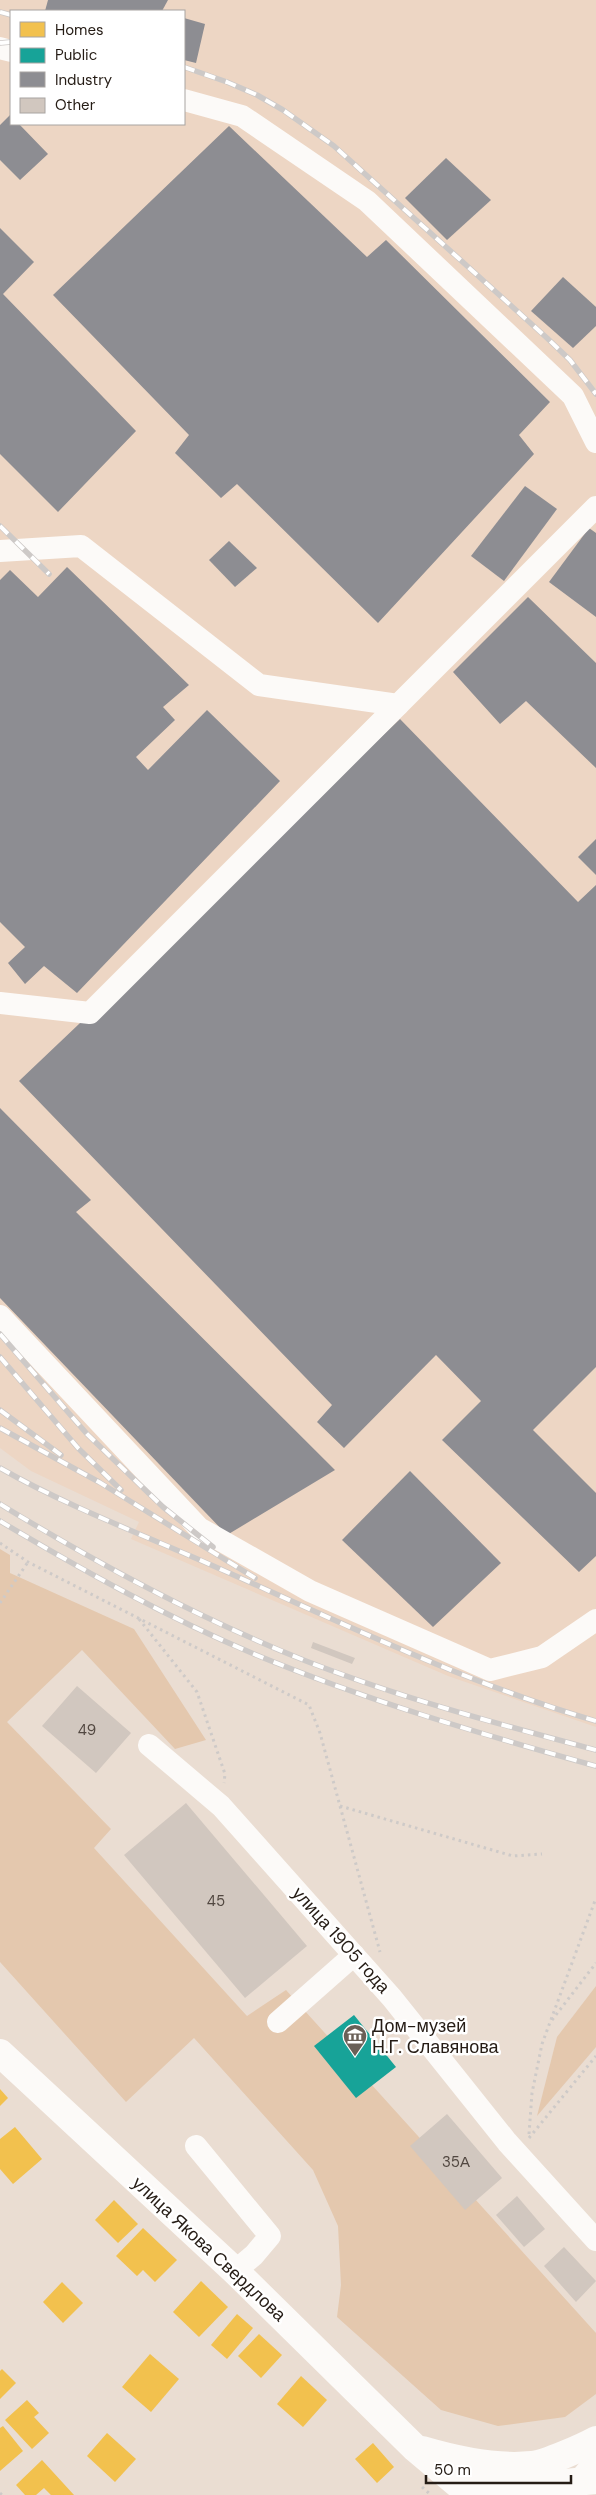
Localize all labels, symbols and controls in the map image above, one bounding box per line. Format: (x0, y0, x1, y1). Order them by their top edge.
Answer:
legend (10, 10, 185, 125)
text: Homes (55, 20, 104, 40)
text: Public (55, 45, 97, 65)
text: Industry (55, 70, 113, 90)
text: Other (55, 95, 96, 115)
house number: 49 (78, 1720, 96, 1740)
street label: улица 1905 года (287, 1882, 396, 1999)
house number: 45 (207, 1891, 225, 1911)
place label: Дом-музей Н.Г. Славянова (372, 2014, 500, 2059)
museum icon: Дом-музей Н.Г. Славянова (342, 2023, 368, 2057)
house number: 35А (442, 2152, 470, 2172)
street label: улица Якова Свердлова (127, 2171, 292, 2327)
scale bar (426, 2452, 571, 2484)
text: 50 m (434, 2460, 471, 2480)

